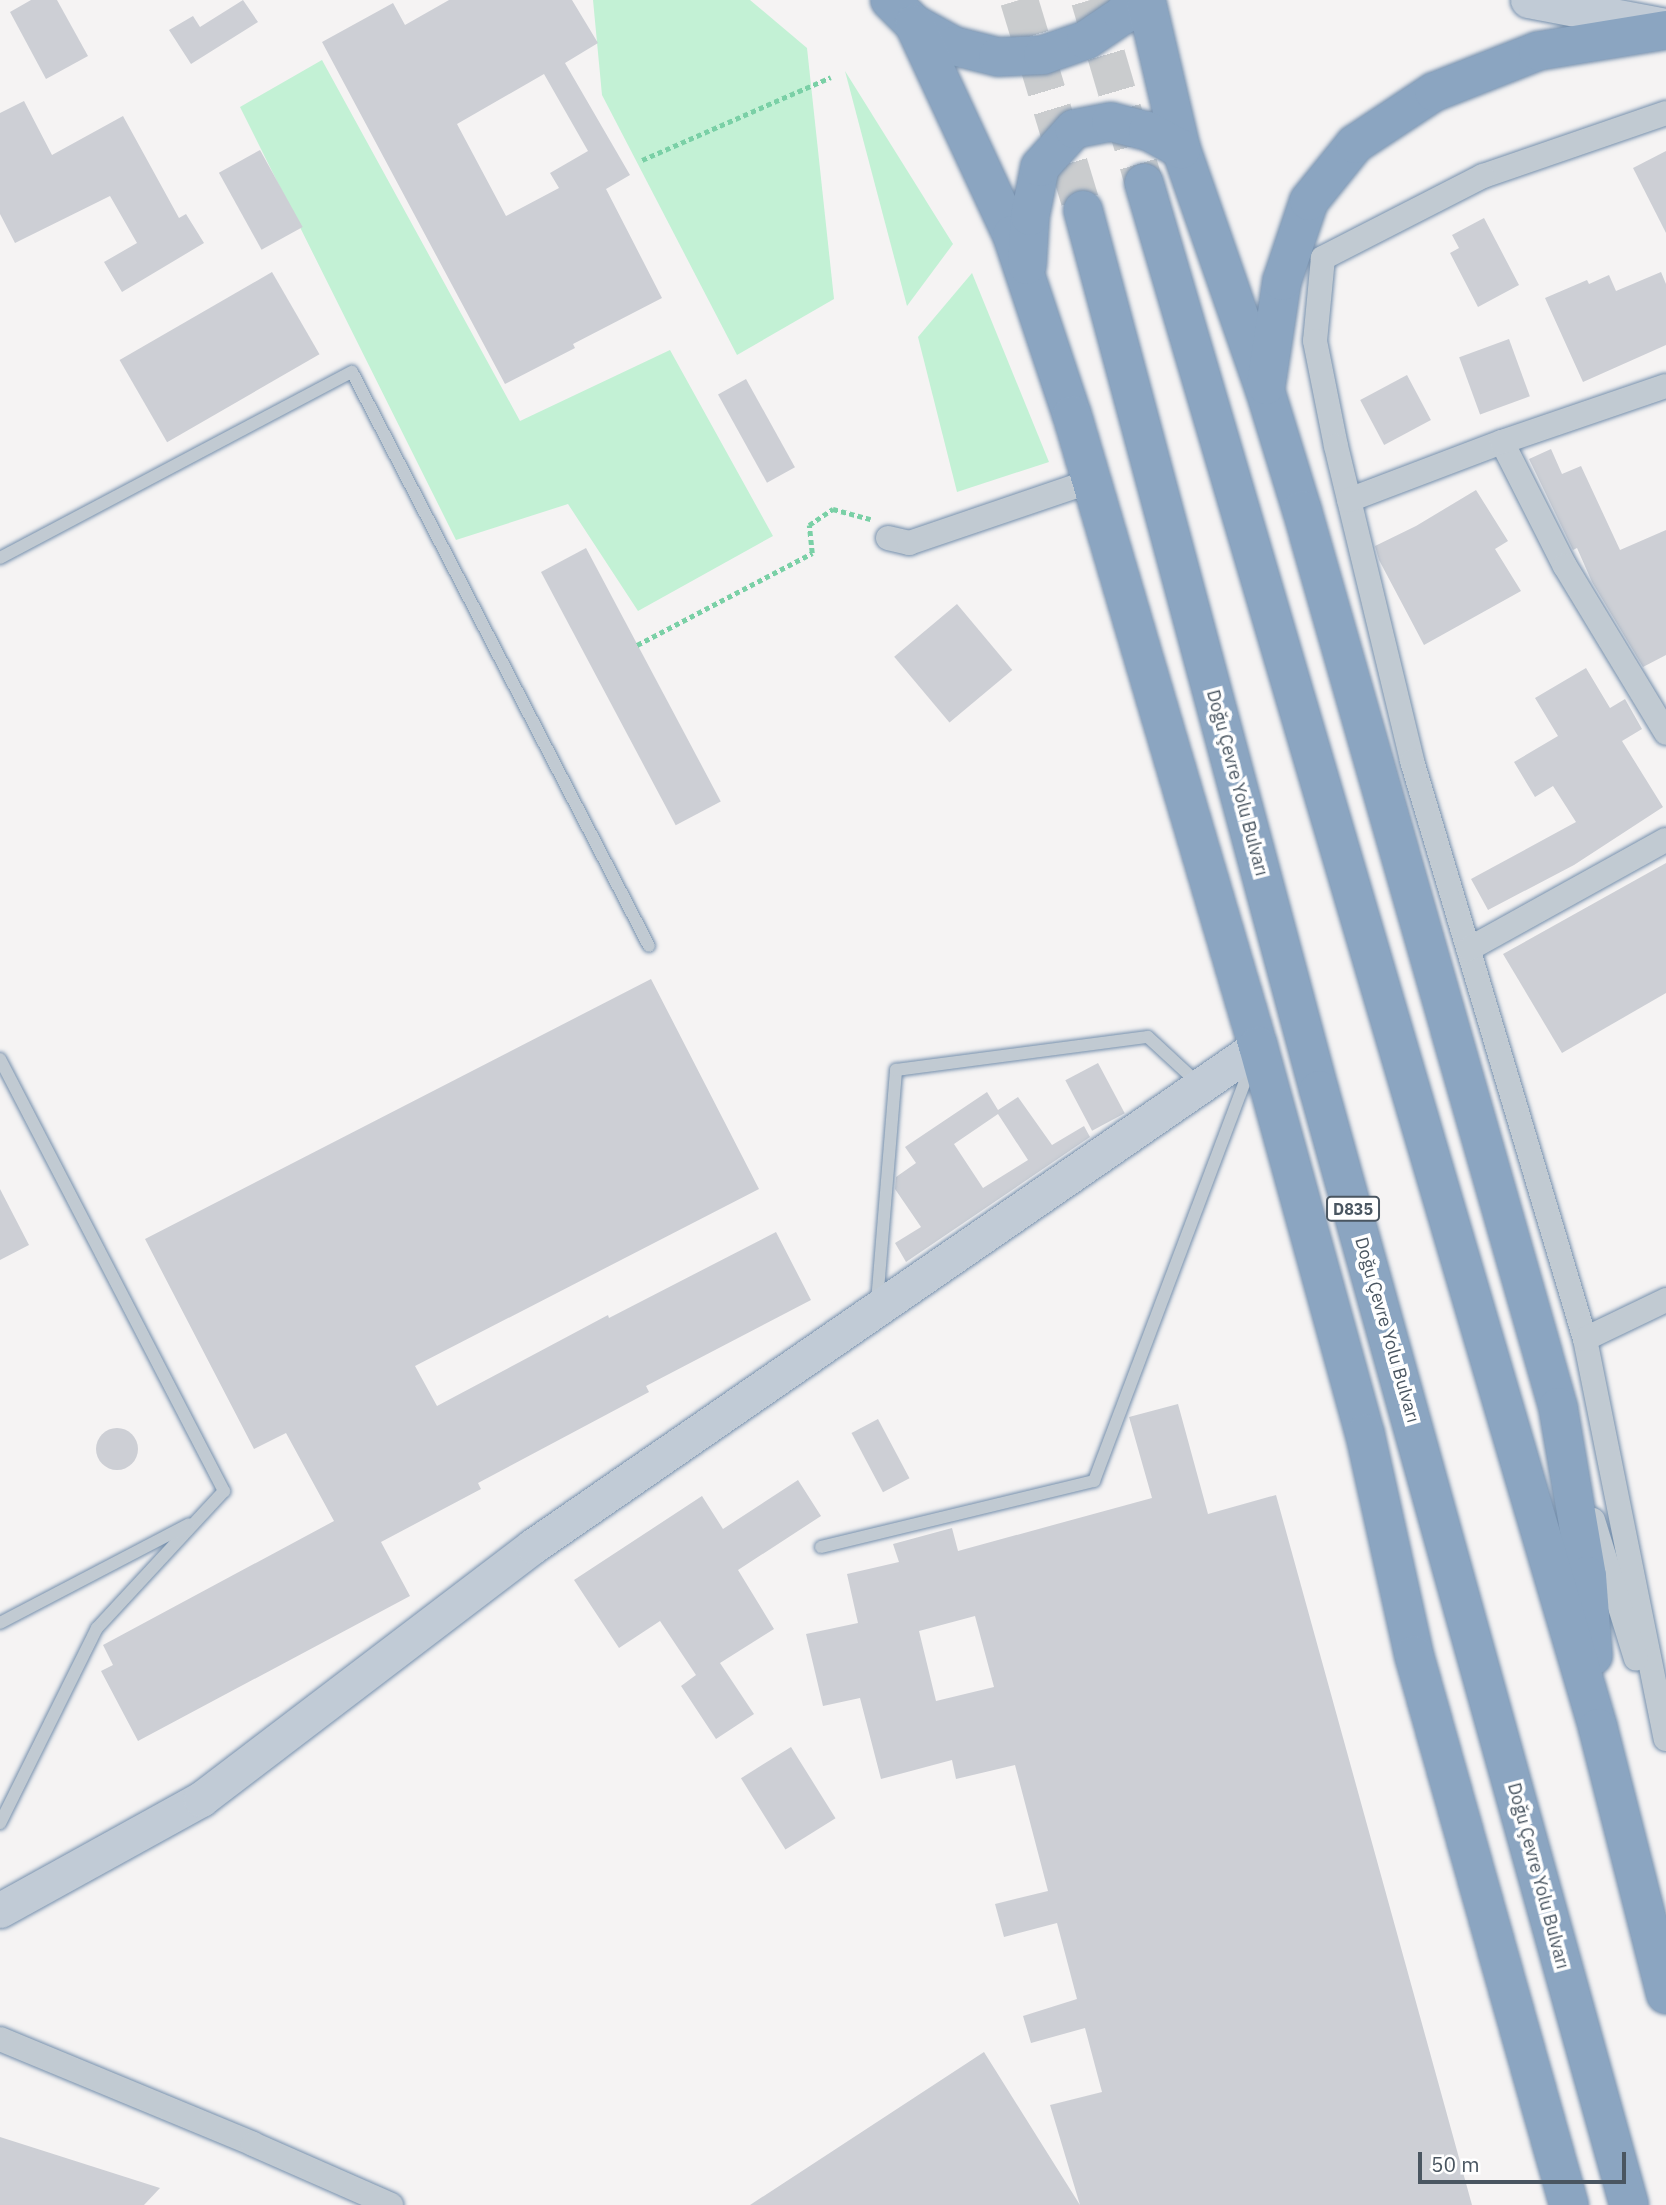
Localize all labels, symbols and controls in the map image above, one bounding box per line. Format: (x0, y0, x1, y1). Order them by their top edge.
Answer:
street label: Doğu Çevre Yolu Bulvarı (1202, 688, 1272, 878)
road number: D835 (1325, 1196, 1381, 1222)
street label: Doğu Çevre Yolu Bulvarı (1350, 1235, 1424, 1425)
street label: Doğu Çevre Yolu Bulvarı (1503, 1781, 1573, 1971)
scale bar (1421, 2138, 1629, 2182)
text: 50 m (1431, 2150, 1480, 2178)

